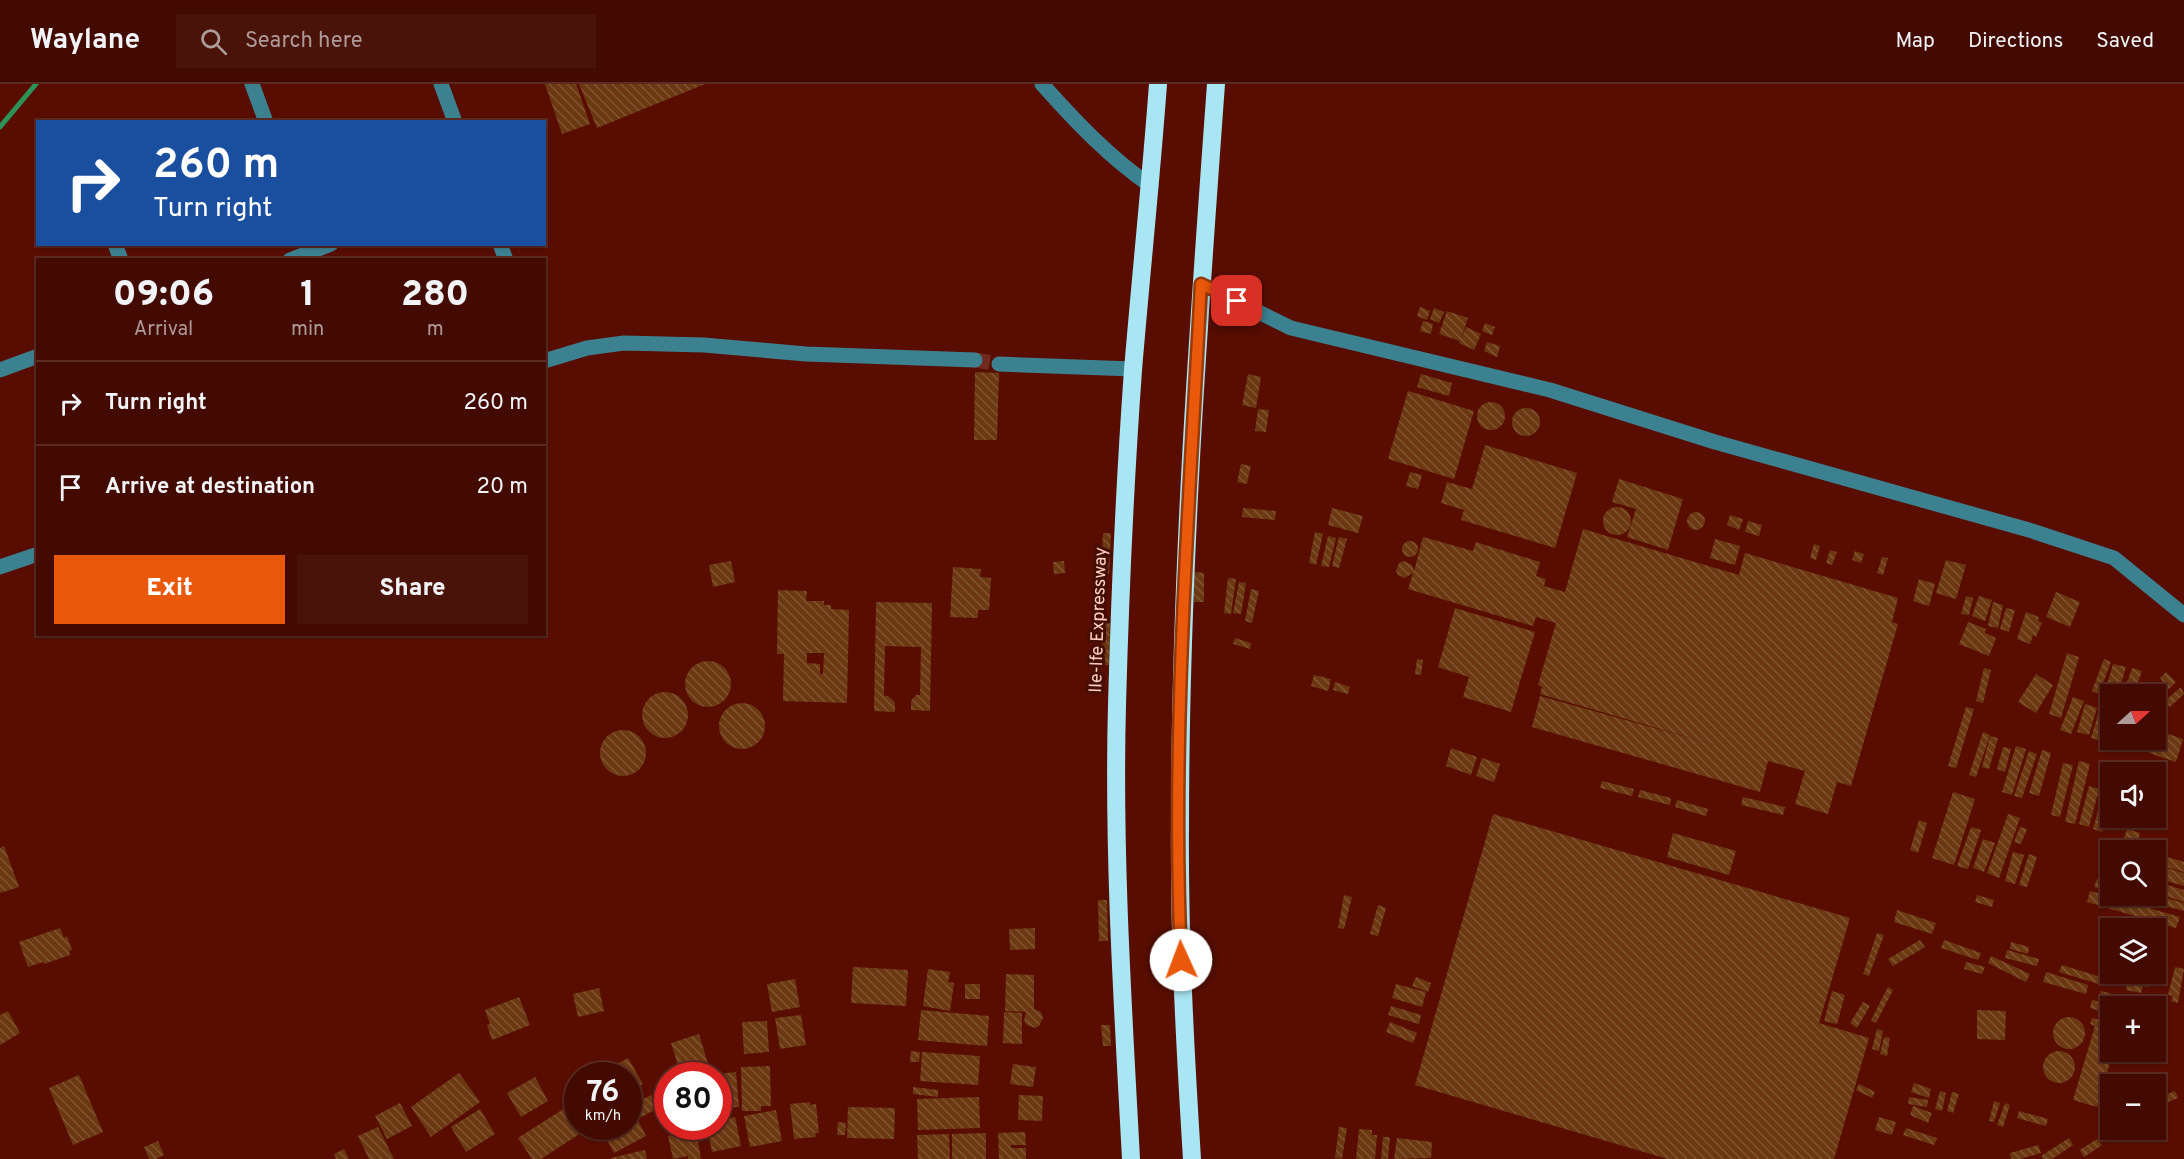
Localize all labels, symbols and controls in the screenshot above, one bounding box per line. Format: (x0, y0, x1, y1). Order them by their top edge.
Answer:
search box (176, 14, 596, 68)
text: Waylane (30, 23, 140, 59)
icon: search (197, 25, 230, 58)
text: Search here (245, 28, 363, 55)
text: Map (1895, 28, 1935, 55)
text: Directions (1968, 28, 2063, 55)
text: Saved (2096, 28, 2154, 55)
text: 260 m (153, 140, 279, 193)
icon: right (54, 144, 132, 222)
text: Turn right (153, 192, 272, 226)
text: 09:06 (113, 273, 214, 319)
text: 1 (300, 273, 315, 319)
text: 280 (401, 273, 469, 319)
pin (1211, 275, 1262, 326)
icon: arrive (1220, 284, 1253, 317)
text: Arrival (134, 317, 193, 343)
text: min (291, 317, 324, 343)
text: m (427, 317, 444, 343)
icon: right (54, 387, 87, 420)
text: Turn right (105, 390, 207, 417)
text: 260 m (463, 390, 528, 417)
icon: arrive (54, 471, 87, 504)
text: Arrive at destination (105, 474, 315, 501)
text: 20 m (477, 474, 528, 501)
street label: Ile-Ife Expressway (1085, 547, 1113, 693)
button: Exit (54, 555, 285, 624)
button: Share (297, 555, 528, 624)
north arrow (2100, 684, 2166, 750)
map controls (2100, 684, 2166, 1140)
button: sound (2100, 762, 2166, 828)
button: search (2100, 840, 2166, 906)
button: layers (2100, 918, 2166, 984)
position arrow (1149, 928, 1213, 992)
button: + (2100, 996, 2166, 1062)
speed limit sign: 80 (654, 1062, 732, 1140)
button: − (2100, 1074, 2166, 1140)
text: 76 (586, 1075, 620, 1112)
text: km/h (585, 1107, 621, 1126)

